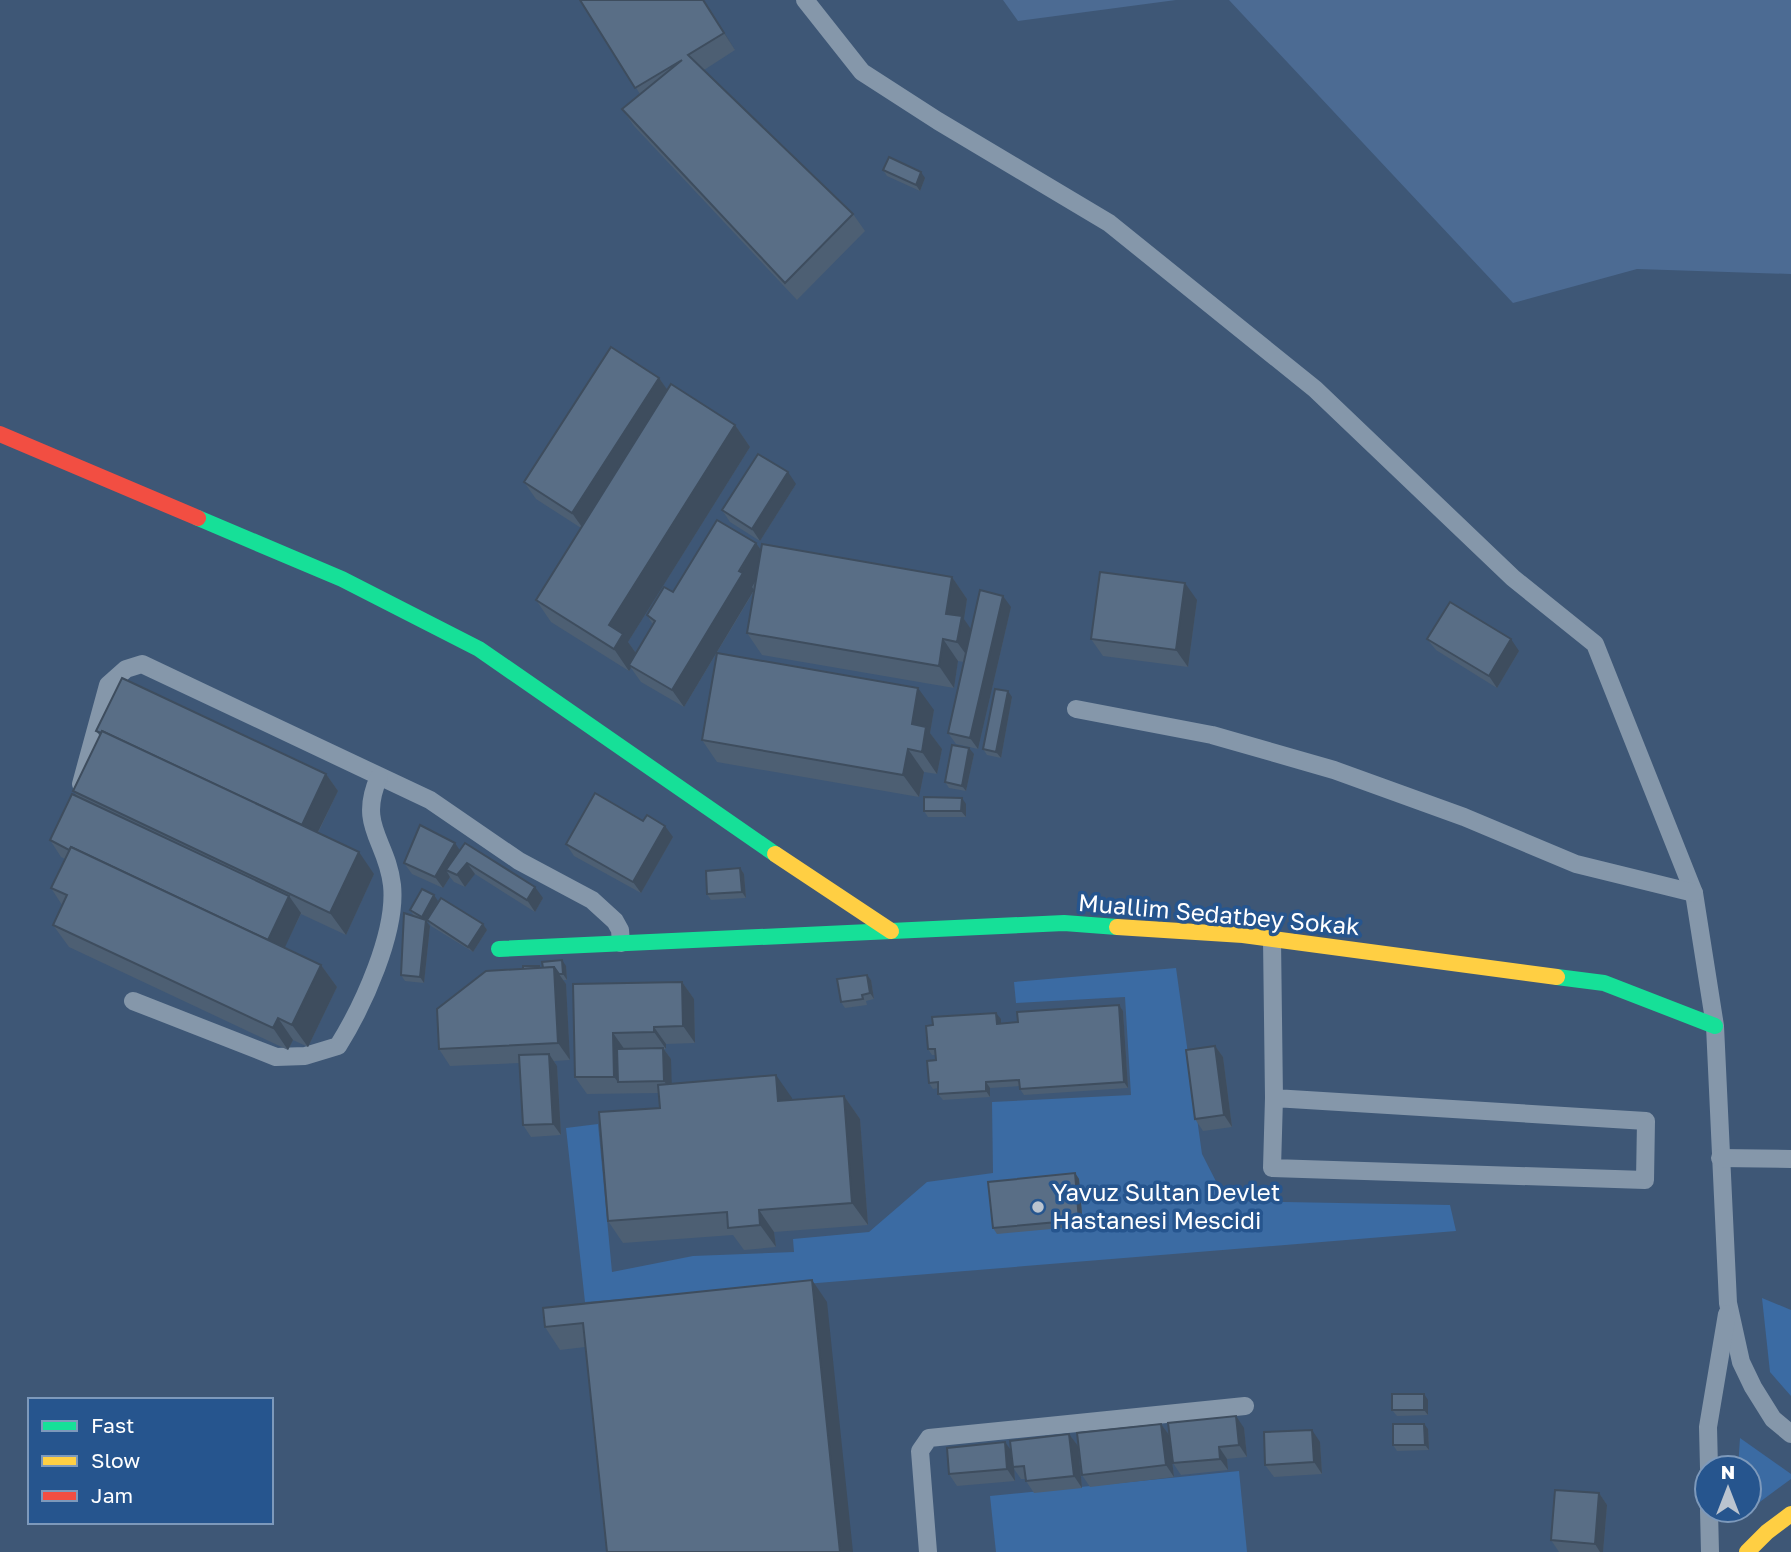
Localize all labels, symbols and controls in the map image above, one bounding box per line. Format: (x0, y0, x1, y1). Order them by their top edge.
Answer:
street label: Muallim Sedatbey Sokak (1077, 887, 1361, 940)
place label: Yavuz Sultan Devlet Hastanesi Mescidi (1052, 1177, 1280, 1234)
marker: Yavuz Sultan Devlet Hastanesi Mescidi (1030, 1199, 1046, 1215)
legend (28, 1398, 273, 1524)
text: Fast (91, 1412, 134, 1438)
text: Slow (91, 1447, 140, 1473)
north arrow (1693, 1454, 1763, 1524)
text: N (1721, 1460, 1735, 1483)
text: Jam (91, 1482, 133, 1508)

